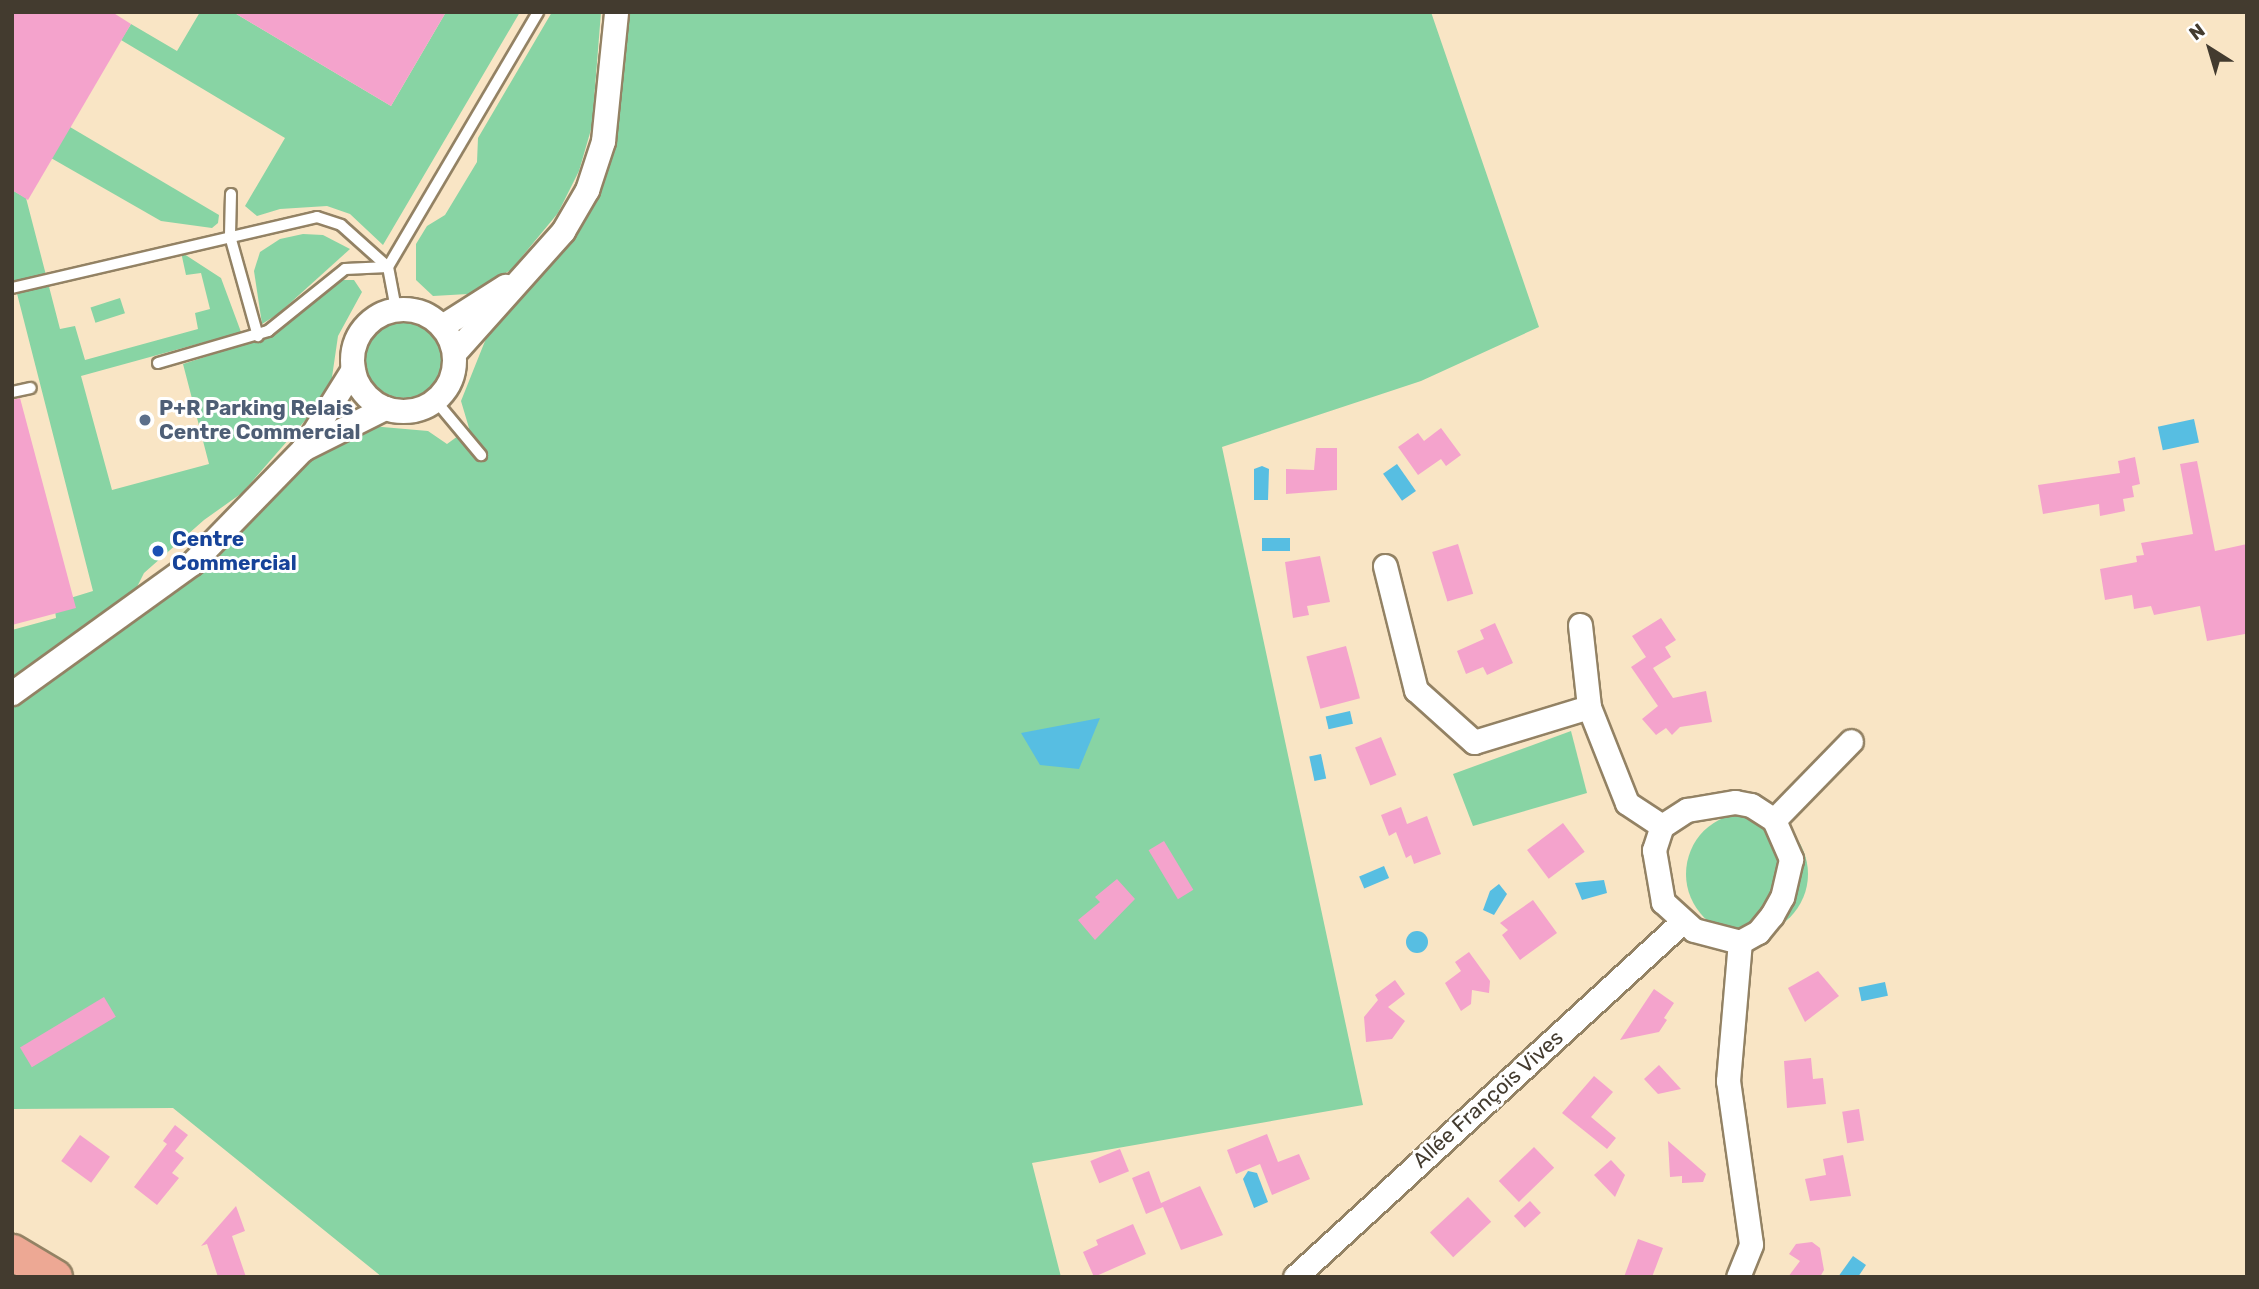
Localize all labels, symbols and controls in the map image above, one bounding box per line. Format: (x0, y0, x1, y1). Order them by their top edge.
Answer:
north arrow (2175, 14, 2245, 84)
text: N (2185, 19, 2209, 45)
place label: P+R Parking Relais Centre Commercial (159, 395, 361, 445)
marker: P+R Parking Relais Centre Commercial (137, 412, 153, 428)
place label: Centre Commercial (172, 526, 297, 576)
marker: Centre Commercial (150, 543, 166, 559)
street label: Allée François Vives (1407, 1025, 1569, 1173)

